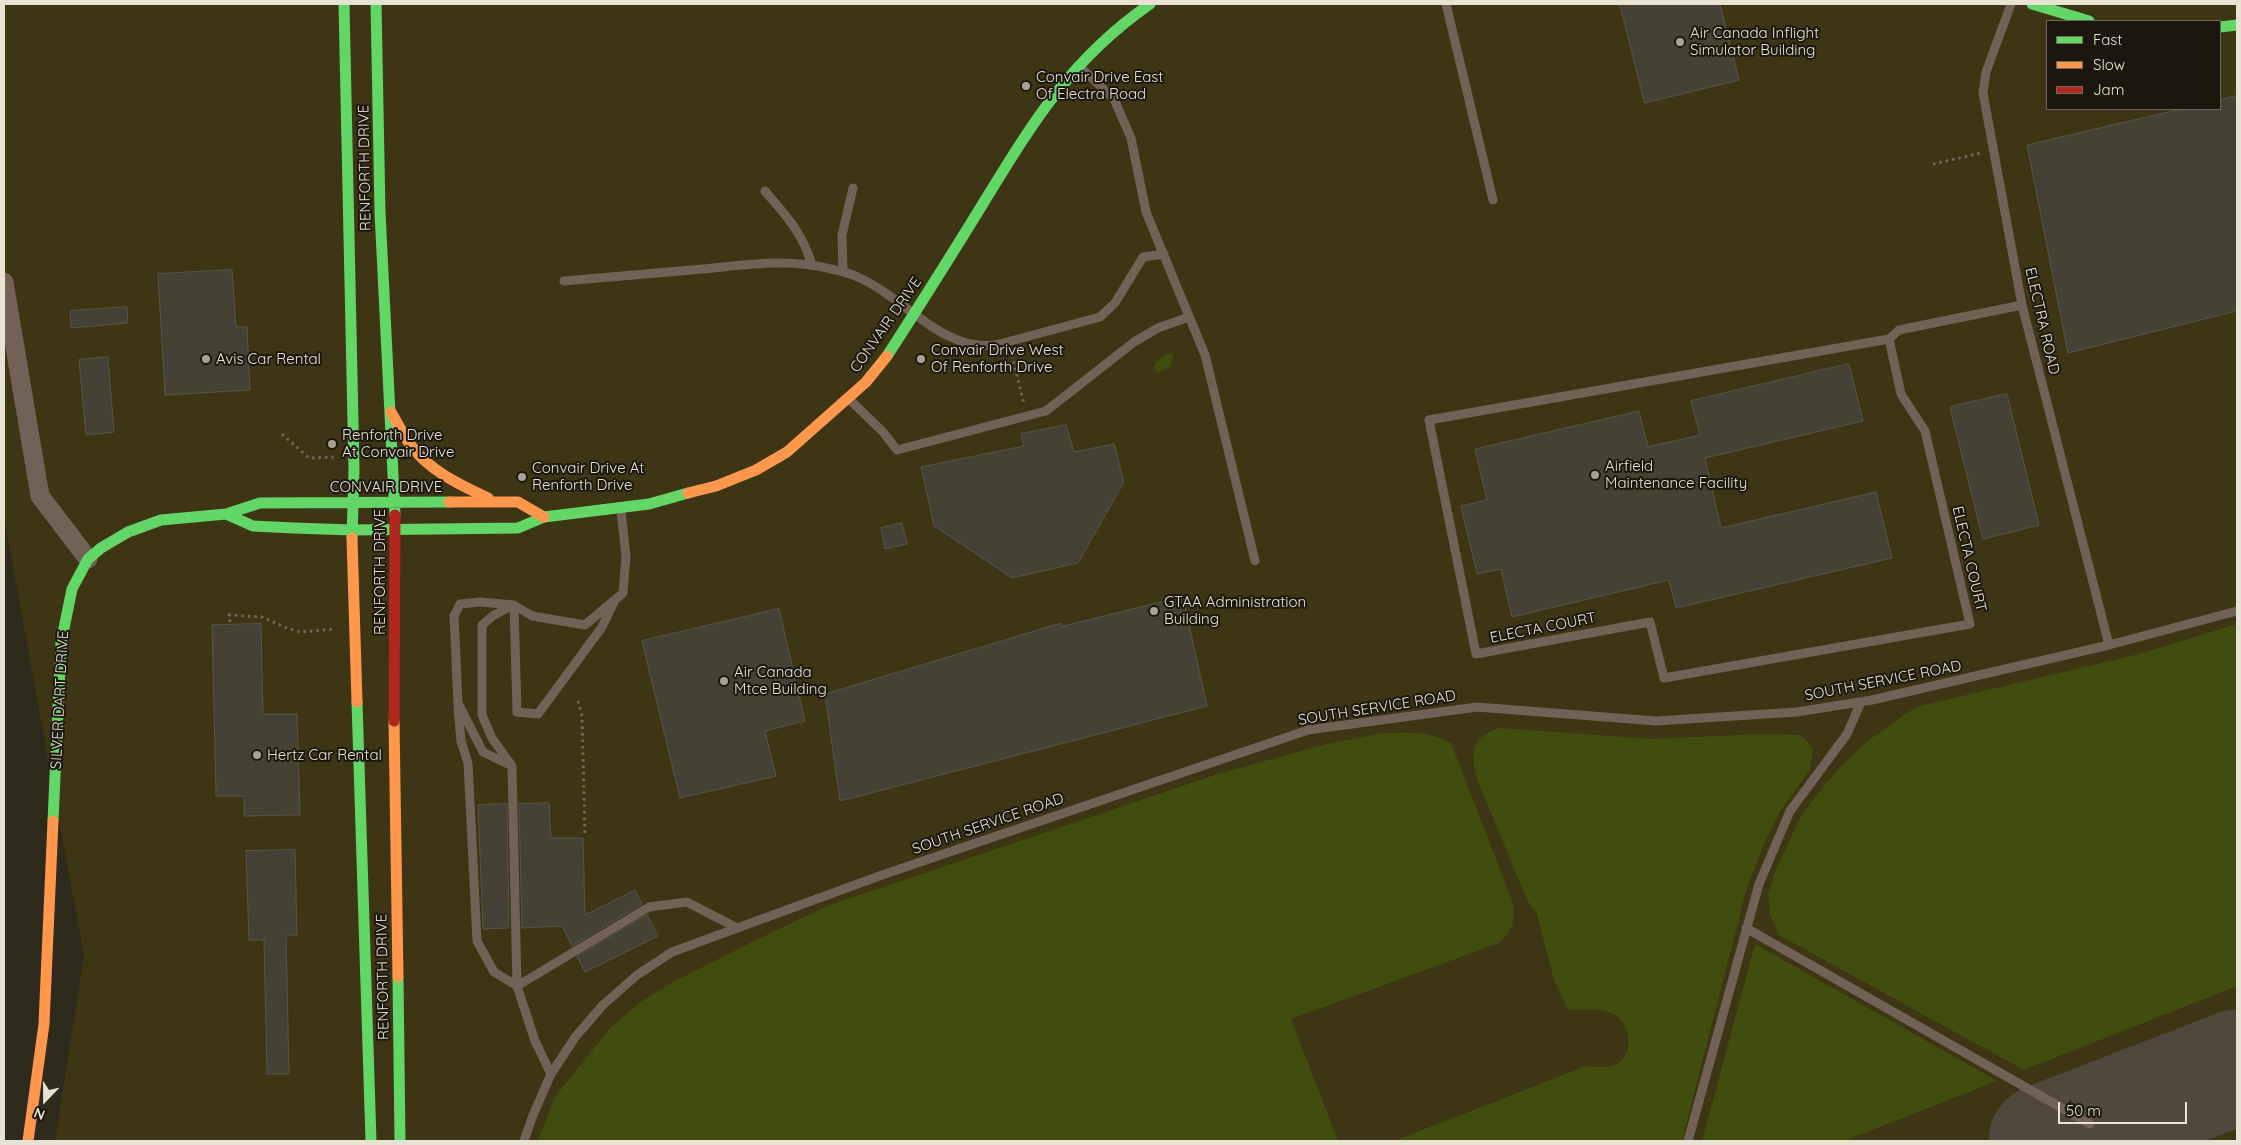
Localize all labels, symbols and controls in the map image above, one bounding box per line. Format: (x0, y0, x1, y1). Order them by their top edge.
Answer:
legend (2046, 20, 2221, 110)
place label: Air Canada Inflight Simulator Building (1690, 24, 1819, 59)
text: Fast (2093, 30, 2122, 49)
marker: Air Canada Inflight Simulator Building (1674, 36, 1686, 48)
text: Slow (2093, 55, 2125, 74)
place label: Convair Drive East Of Electra Road (1036, 68, 1163, 103)
marker: Convair Drive East Of Electra Road (1020, 80, 1032, 92)
text: Jam (2093, 80, 2124, 99)
street label: RENFORTH DRIVE (355, 105, 375, 231)
street label: ELECTRA ROAD (2021, 266, 2063, 376)
street label: CONVAIR DRIVE (846, 274, 926, 376)
place label: Convair Drive West Of Renforth Drive (931, 341, 1064, 376)
place label: Avis Car Rental (216, 350, 321, 368)
marker: Avis Car Rental (200, 353, 212, 365)
marker: Convair Drive West Of Renforth Drive (915, 353, 927, 365)
place label: Renforth Drive At Convair Drive (342, 426, 454, 461)
marker: Renforth Drive At Convair Drive (326, 438, 338, 450)
place label: Airfield Maintenance Facility (1605, 457, 1747, 492)
place label: Convair Drive At Renforth Drive (532, 459, 644, 494)
marker: Airfield Maintenance Facility (1589, 469, 1601, 481)
marker: Convair Drive At Renforth Drive (516, 471, 528, 483)
street label: CONVAIR DRIVE (330, 478, 442, 496)
street label: ELECTA COURT (1948, 504, 1990, 614)
street label: RENFORTH DRIVE (371, 509, 389, 635)
place label: GTAA Administration Building (1164, 593, 1306, 628)
marker: GTAA Administration Building (1148, 605, 1160, 617)
street label: ELECTA COURT (1488, 609, 1598, 647)
street label: SILVER DART DRIVE (47, 630, 73, 770)
street label: SOUTH SERVICE ROAD (1803, 657, 1963, 705)
place label: Air Canada Mtce Building (734, 663, 827, 698)
marker: Air Canada Mtce Building (718, 675, 730, 687)
street label: SOUTH SERVICE ROAD (1297, 687, 1457, 729)
place label: Hertz Car Rental (267, 746, 382, 764)
marker: Hertz Car Rental (251, 749, 263, 761)
street label: SOUTH SERVICE ROAD (910, 790, 1066, 858)
street label: RENFORTH DRIVE (373, 914, 393, 1040)
north arrow (20, 1075, 70, 1125)
scale bar (2061, 1092, 2190, 1124)
text: 50 m (2066, 1101, 2101, 1120)
text: N (31, 1104, 48, 1124)

